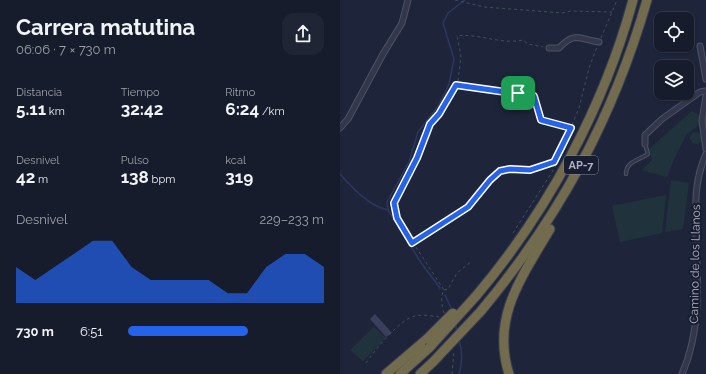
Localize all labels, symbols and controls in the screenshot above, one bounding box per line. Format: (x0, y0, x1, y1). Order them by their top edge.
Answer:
map controls (654, 12, 694, 100)
button: locate (654, 12, 694, 52)
button: share (282, 13, 324, 55)
text: Carrera matutina (16, 14, 195, 40)
text: 06:06 · 7 × 730 m (16, 42, 116, 57)
button: layers (654, 60, 694, 100)
pin (501, 76, 535, 110)
icon: arrive (507, 82, 529, 104)
text: Distancia (16, 86, 62, 99)
text: Tiempo (121, 86, 160, 99)
text: Ritmo (225, 86, 255, 99)
text: 5.11 (16, 99, 46, 119)
text: 32:42 (121, 99, 163, 119)
text: 6:24 (225, 99, 259, 119)
text: km (46, 105, 65, 118)
text: /km (259, 105, 285, 118)
text: Desnivel (16, 154, 60, 167)
text: Pulso (121, 154, 149, 167)
text: kcal (225, 154, 246, 167)
road number: AP-7 (564, 156, 598, 174)
text: 42 (16, 167, 35, 187)
text: 138 (121, 167, 149, 187)
text: 319 (225, 167, 253, 187)
text: m (35, 173, 48, 186)
text: bpm (149, 173, 175, 186)
street label: Camino de los Llanos (687, 204, 703, 324)
text: Desnivel (16, 212, 67, 227)
text: 229–233 m (260, 212, 324, 227)
text: 730 m (16, 324, 54, 339)
text: 6:51 (80, 324, 103, 339)

